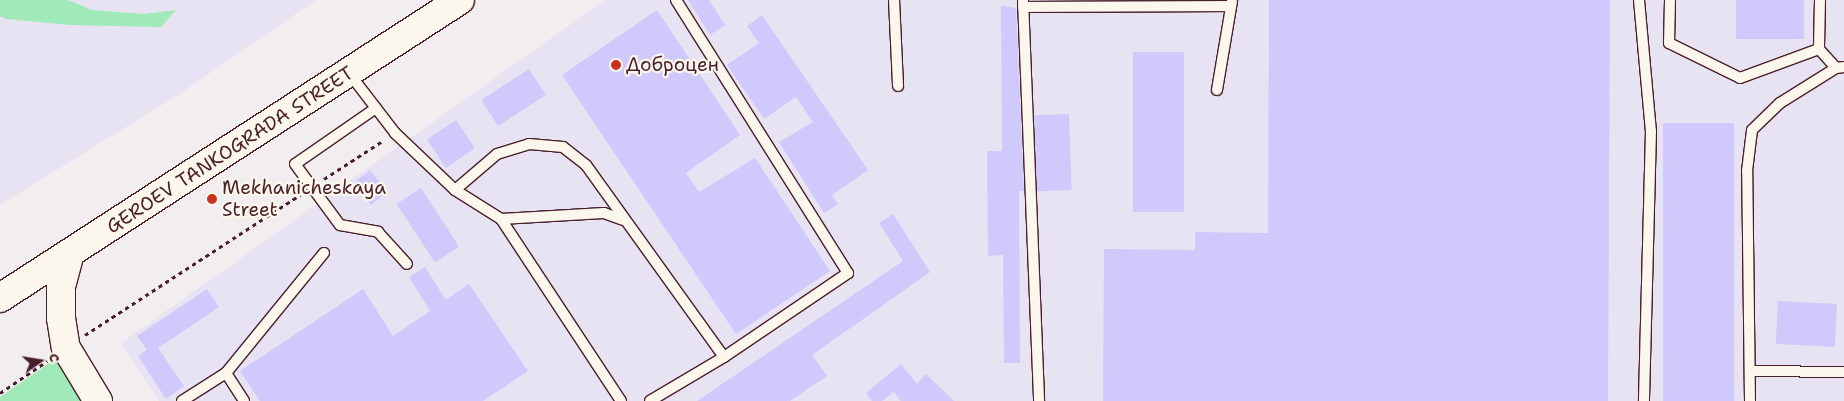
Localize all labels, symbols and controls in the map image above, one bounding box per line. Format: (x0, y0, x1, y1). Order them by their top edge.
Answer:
place label: Доброцен (626, 54, 719, 76)
marker: Доброцен (610, 59, 622, 71)
street label: GEROEV TANKOGRADA STREET (102, 62, 358, 238)
place label: Mekhanicheskaya Street (222, 177, 386, 221)
marker: Mekhanicheskaya Street (206, 193, 218, 205)
north arrow (15, 336, 65, 386)
text: С (45, 351, 64, 364)

